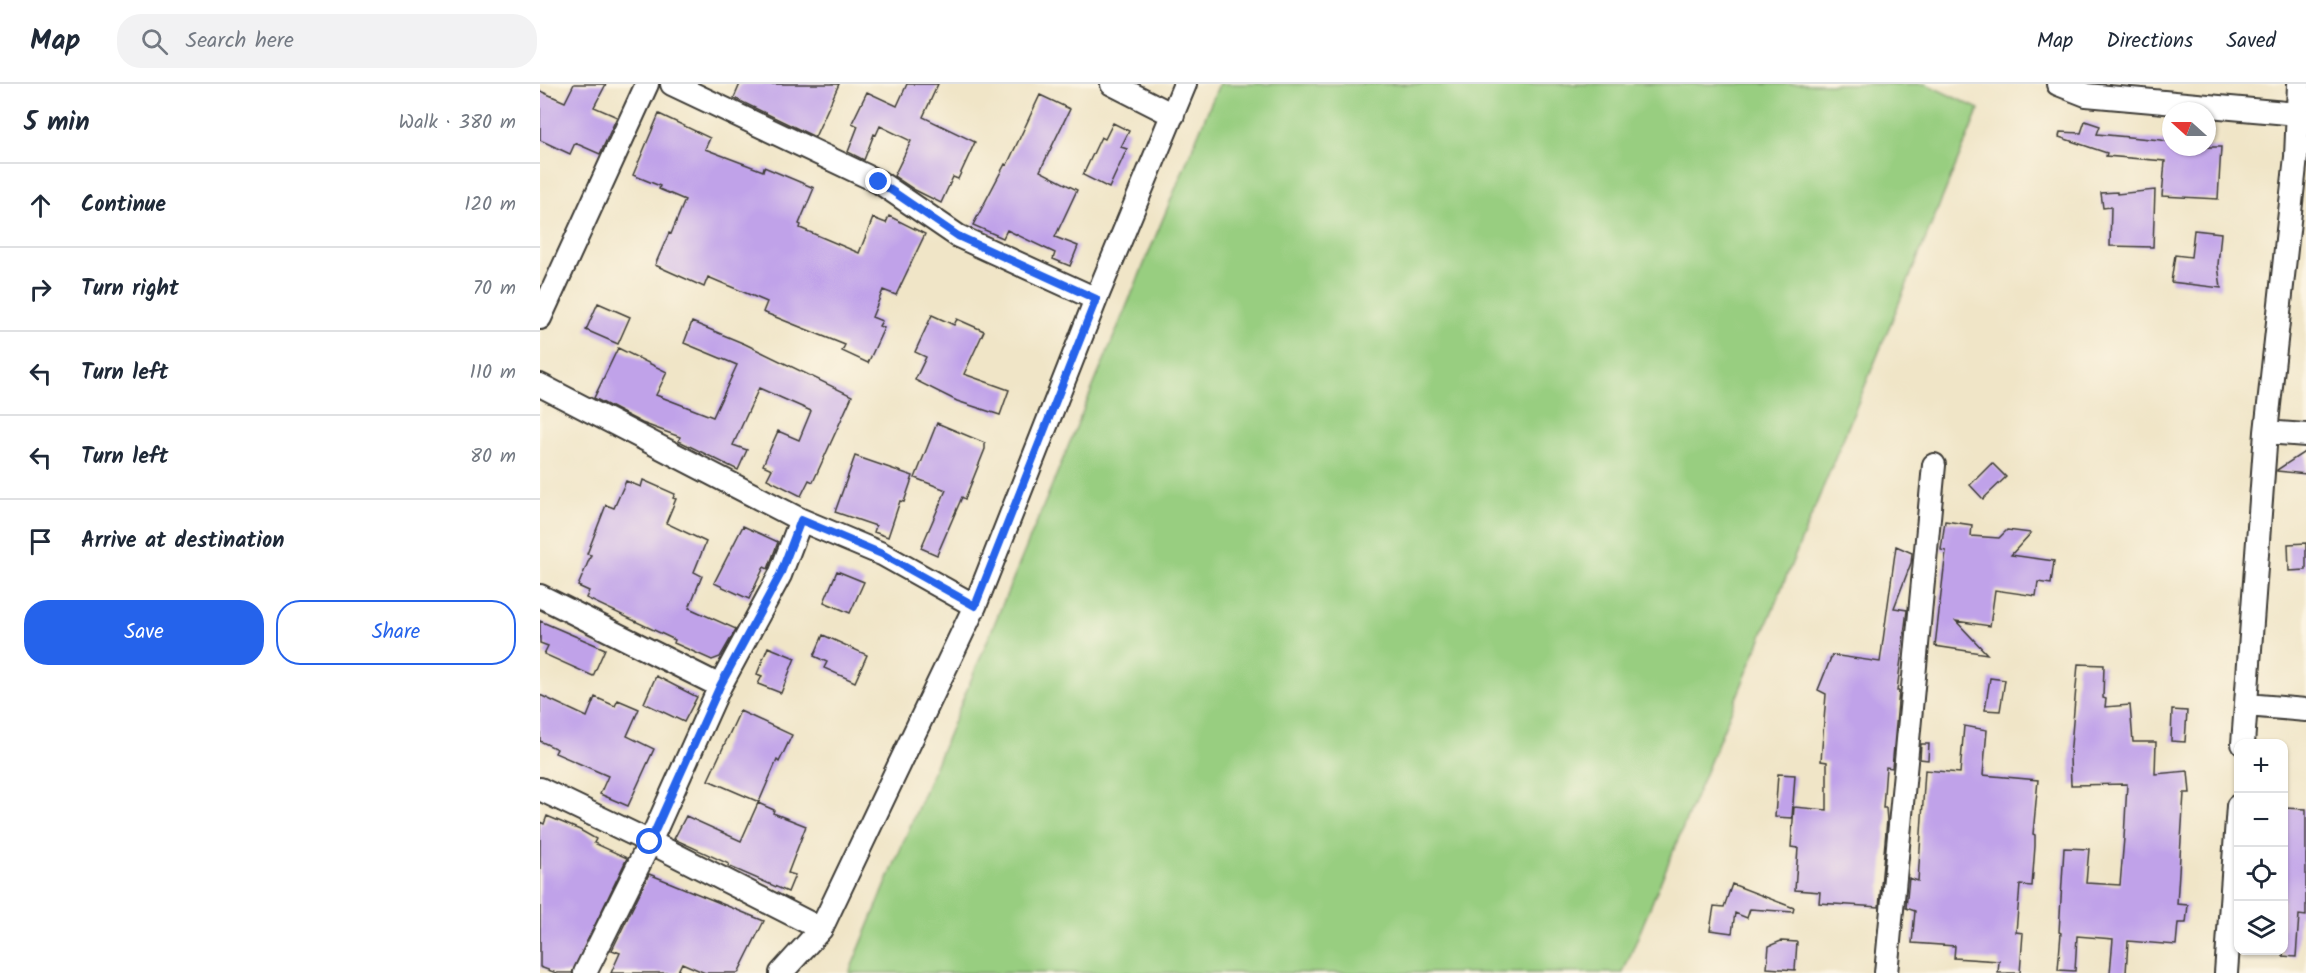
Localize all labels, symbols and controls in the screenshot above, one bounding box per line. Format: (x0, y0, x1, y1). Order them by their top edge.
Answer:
search box (117, 14, 537, 68)
text: Map (30, 19, 81, 64)
text: Search here (186, 24, 294, 59)
icon: search (138, 25, 171, 58)
text: Map (2037, 25, 2073, 58)
text: Directions (2106, 25, 2193, 58)
text: Saved (2226, 25, 2276, 58)
text: 5 min (24, 102, 90, 144)
north arrow (2162, 102, 2216, 156)
text: Walk · 380 m (399, 107, 516, 139)
route end (865, 168, 891, 194)
text: Continue (81, 188, 166, 223)
icon: ahead (24, 189, 57, 222)
text: 120 m (464, 189, 516, 221)
text: Turn right (81, 272, 179, 307)
icon: right (24, 273, 57, 306)
text: 70 m (473, 273, 516, 305)
text: Turn left (81, 356, 168, 391)
icon: left (24, 357, 57, 390)
text: 110 m (470, 357, 516, 389)
text: Turn left (81, 440, 168, 475)
icon: left (24, 441, 57, 474)
text: 80 m (470, 441, 516, 473)
text: Arrive at destination (81, 524, 284, 559)
icon: arrive (24, 525, 57, 558)
button: Save (24, 600, 264, 665)
button: Share (276, 600, 516, 665)
map controls (2234, 739, 2288, 955)
button: + (2234, 739, 2288, 793)
button: − (2234, 793, 2288, 847)
route start (636, 828, 662, 854)
button: locate (2234, 847, 2288, 901)
button: layers (2234, 901, 2288, 955)

